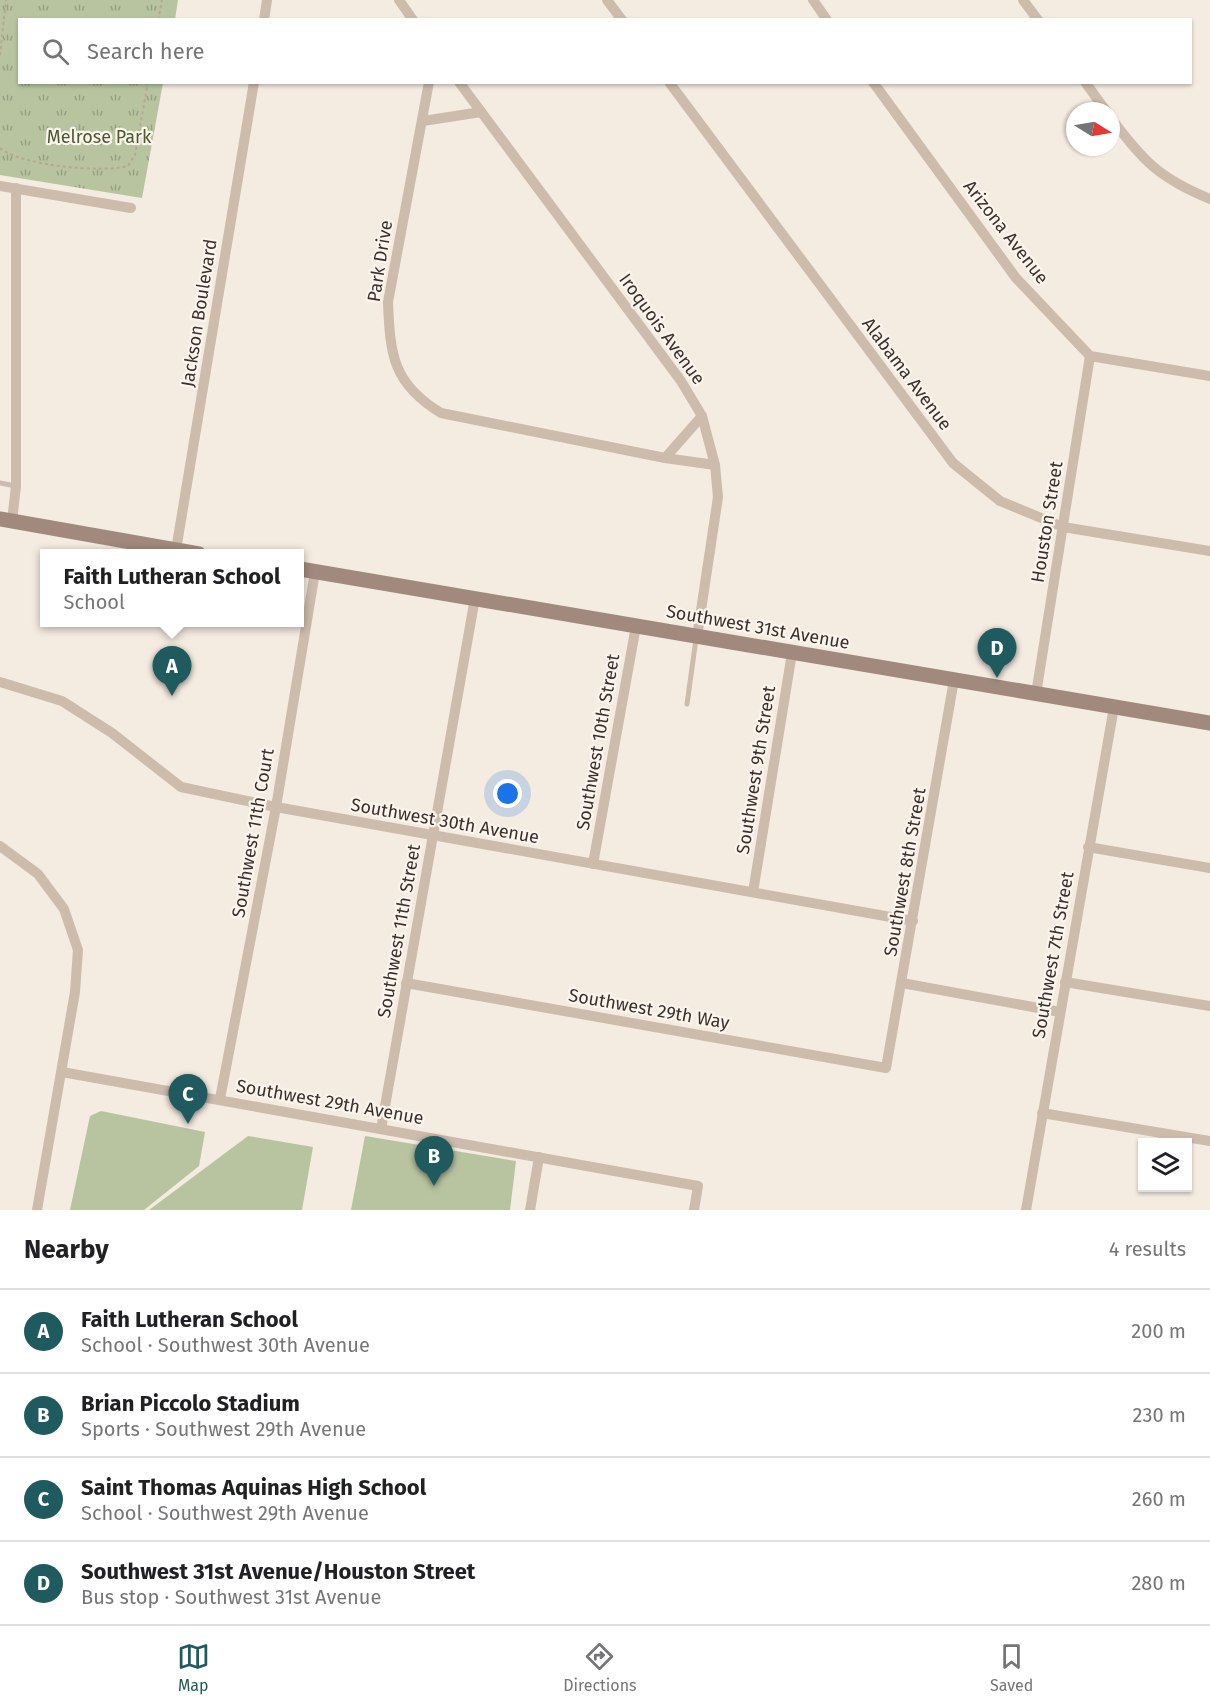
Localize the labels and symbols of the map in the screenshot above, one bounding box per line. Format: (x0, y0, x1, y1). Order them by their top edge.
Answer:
north arrow (1066, 102, 1120, 156)
park label: Melrose Park (47, 126, 152, 148)
street label: Arizona Avenue (959, 176, 1053, 288)
street label: Park Drive (363, 219, 397, 303)
street label: Jackson Boulevard (176, 237, 222, 389)
street label: Iroquois Avenue (614, 269, 710, 389)
street label: Alabama Avenue (857, 313, 957, 435)
street label: Houston Street (1027, 459, 1068, 584)
street label: Southwest 31st Avenue (665, 600, 851, 654)
pin: D (978, 628, 1016, 678)
pin: A (152, 646, 192, 696)
street label: Southwest 10th Street (572, 652, 624, 832)
street label: Southwest 9th Street (732, 684, 780, 856)
street label: Southwest 11th Court (227, 746, 279, 919)
your location (493, 779, 522, 808)
street label: Southwest 8th Street (879, 785, 931, 958)
street label: Southwest 30th Avenue (349, 794, 541, 848)
street label: Southwest 11th Street (373, 842, 425, 1020)
street label: Southwest 7th Street (1028, 869, 1079, 1040)
street label: Southwest 29th Way (567, 984, 731, 1034)
pin: C (168, 1074, 207, 1124)
street label: Southwest 29th Avenue (235, 1075, 425, 1129)
pin: B (414, 1136, 454, 1186)

